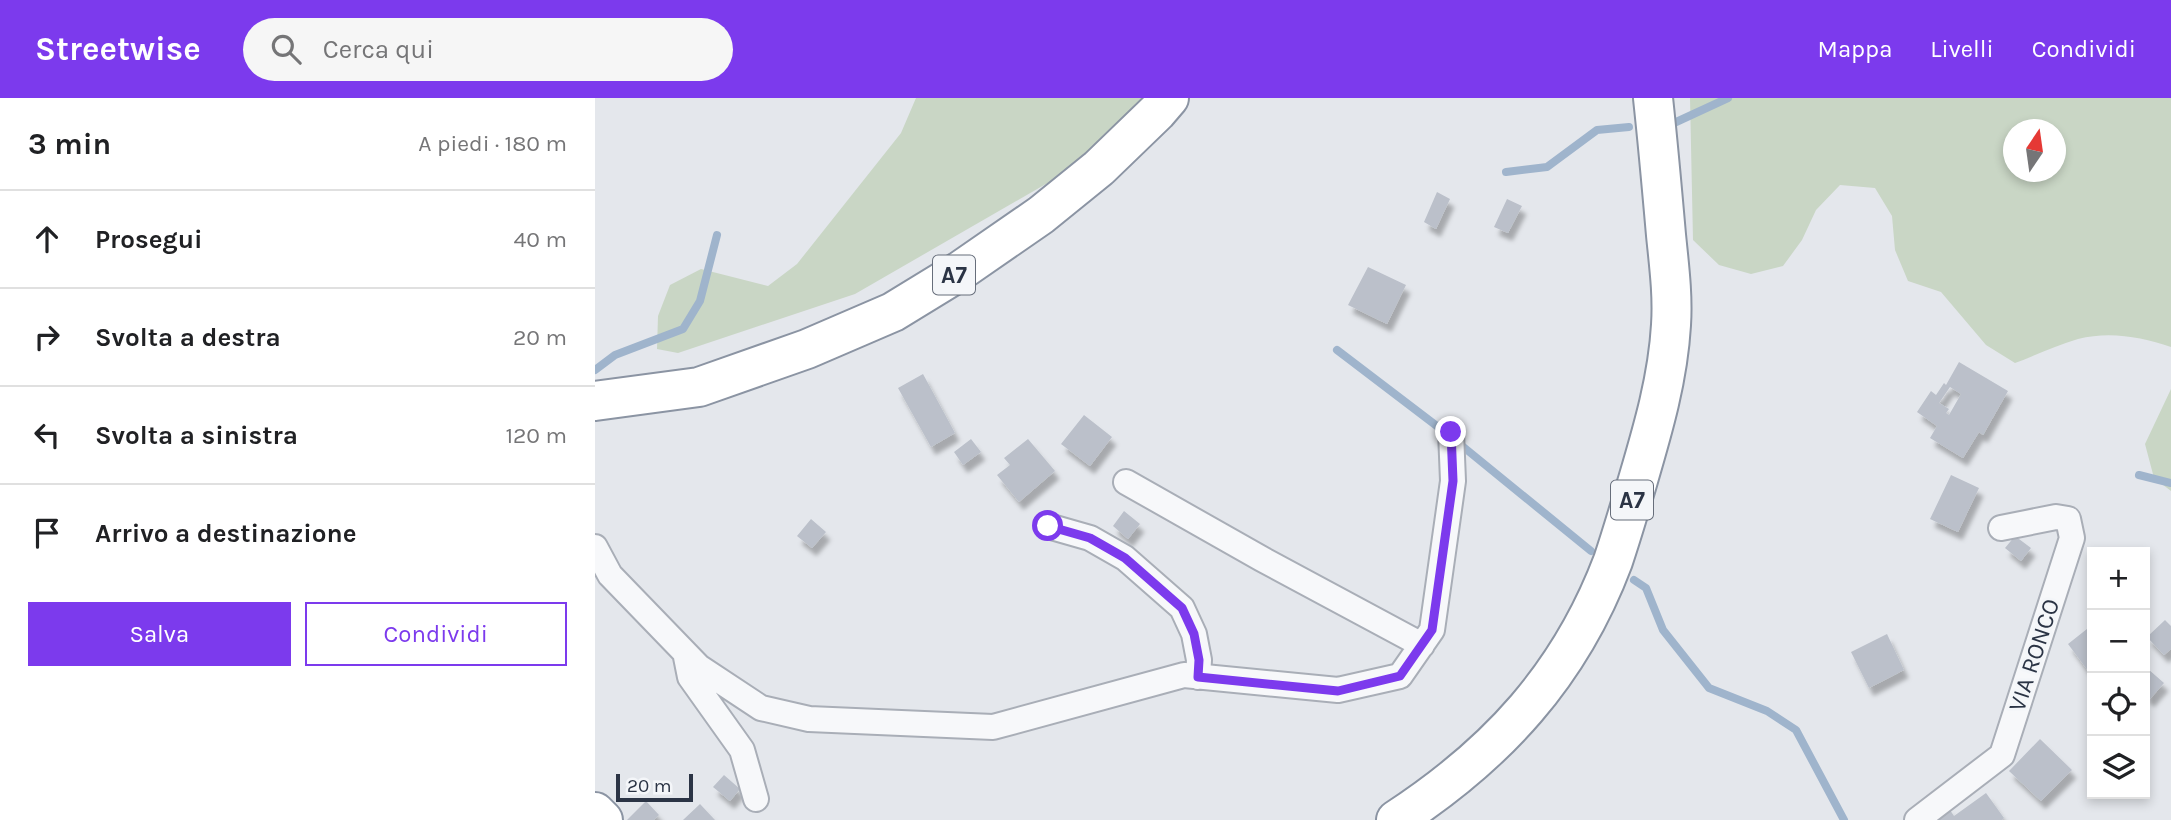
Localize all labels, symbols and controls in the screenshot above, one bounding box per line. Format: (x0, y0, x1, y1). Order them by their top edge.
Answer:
search box (243, 18, 733, 81)
text: Streetwise (35, 30, 201, 68)
icon: search (267, 30, 305, 68)
text: Cerca qui (323, 34, 434, 65)
text: Mappa (1818, 35, 1892, 63)
text: Livelli (1930, 35, 1994, 63)
text: Condividi (2032, 35, 2136, 63)
north arrow (2003, 119, 2066, 182)
text: 3 min (28, 126, 111, 162)
text: A piedi · 180 m (418, 130, 567, 157)
icon: ahead (28, 220, 66, 258)
text: Prosegui (95, 224, 202, 255)
text: 40 m (514, 226, 567, 253)
road number: A7 (933, 256, 975, 294)
icon: right (28, 318, 66, 356)
text: Svolta a destra (95, 322, 281, 353)
text: 20 m (513, 324, 567, 351)
icon: left (28, 416, 66, 454)
route end (1435, 416, 1466, 447)
text: Svolta a sinistra (95, 420, 298, 451)
text: 120 m (505, 422, 567, 449)
road number: A7 (1611, 480, 1653, 520)
route start (1032, 510, 1063, 541)
icon: arrive (28, 514, 66, 552)
text: Arrivo a destinazione (95, 518, 357, 549)
map controls (2087, 547, 2150, 799)
button: + (2087, 547, 2150, 610)
street label: VIA RONCO (2003, 595, 2065, 715)
button: Salva (28, 602, 291, 666)
button: Condividi (305, 602, 567, 666)
button: − (2087, 610, 2150, 673)
button: locate (2087, 673, 2150, 736)
button: layers (2087, 736, 2150, 799)
scale bar (616, 771, 693, 803)
text: 20 m (627, 775, 672, 797)

